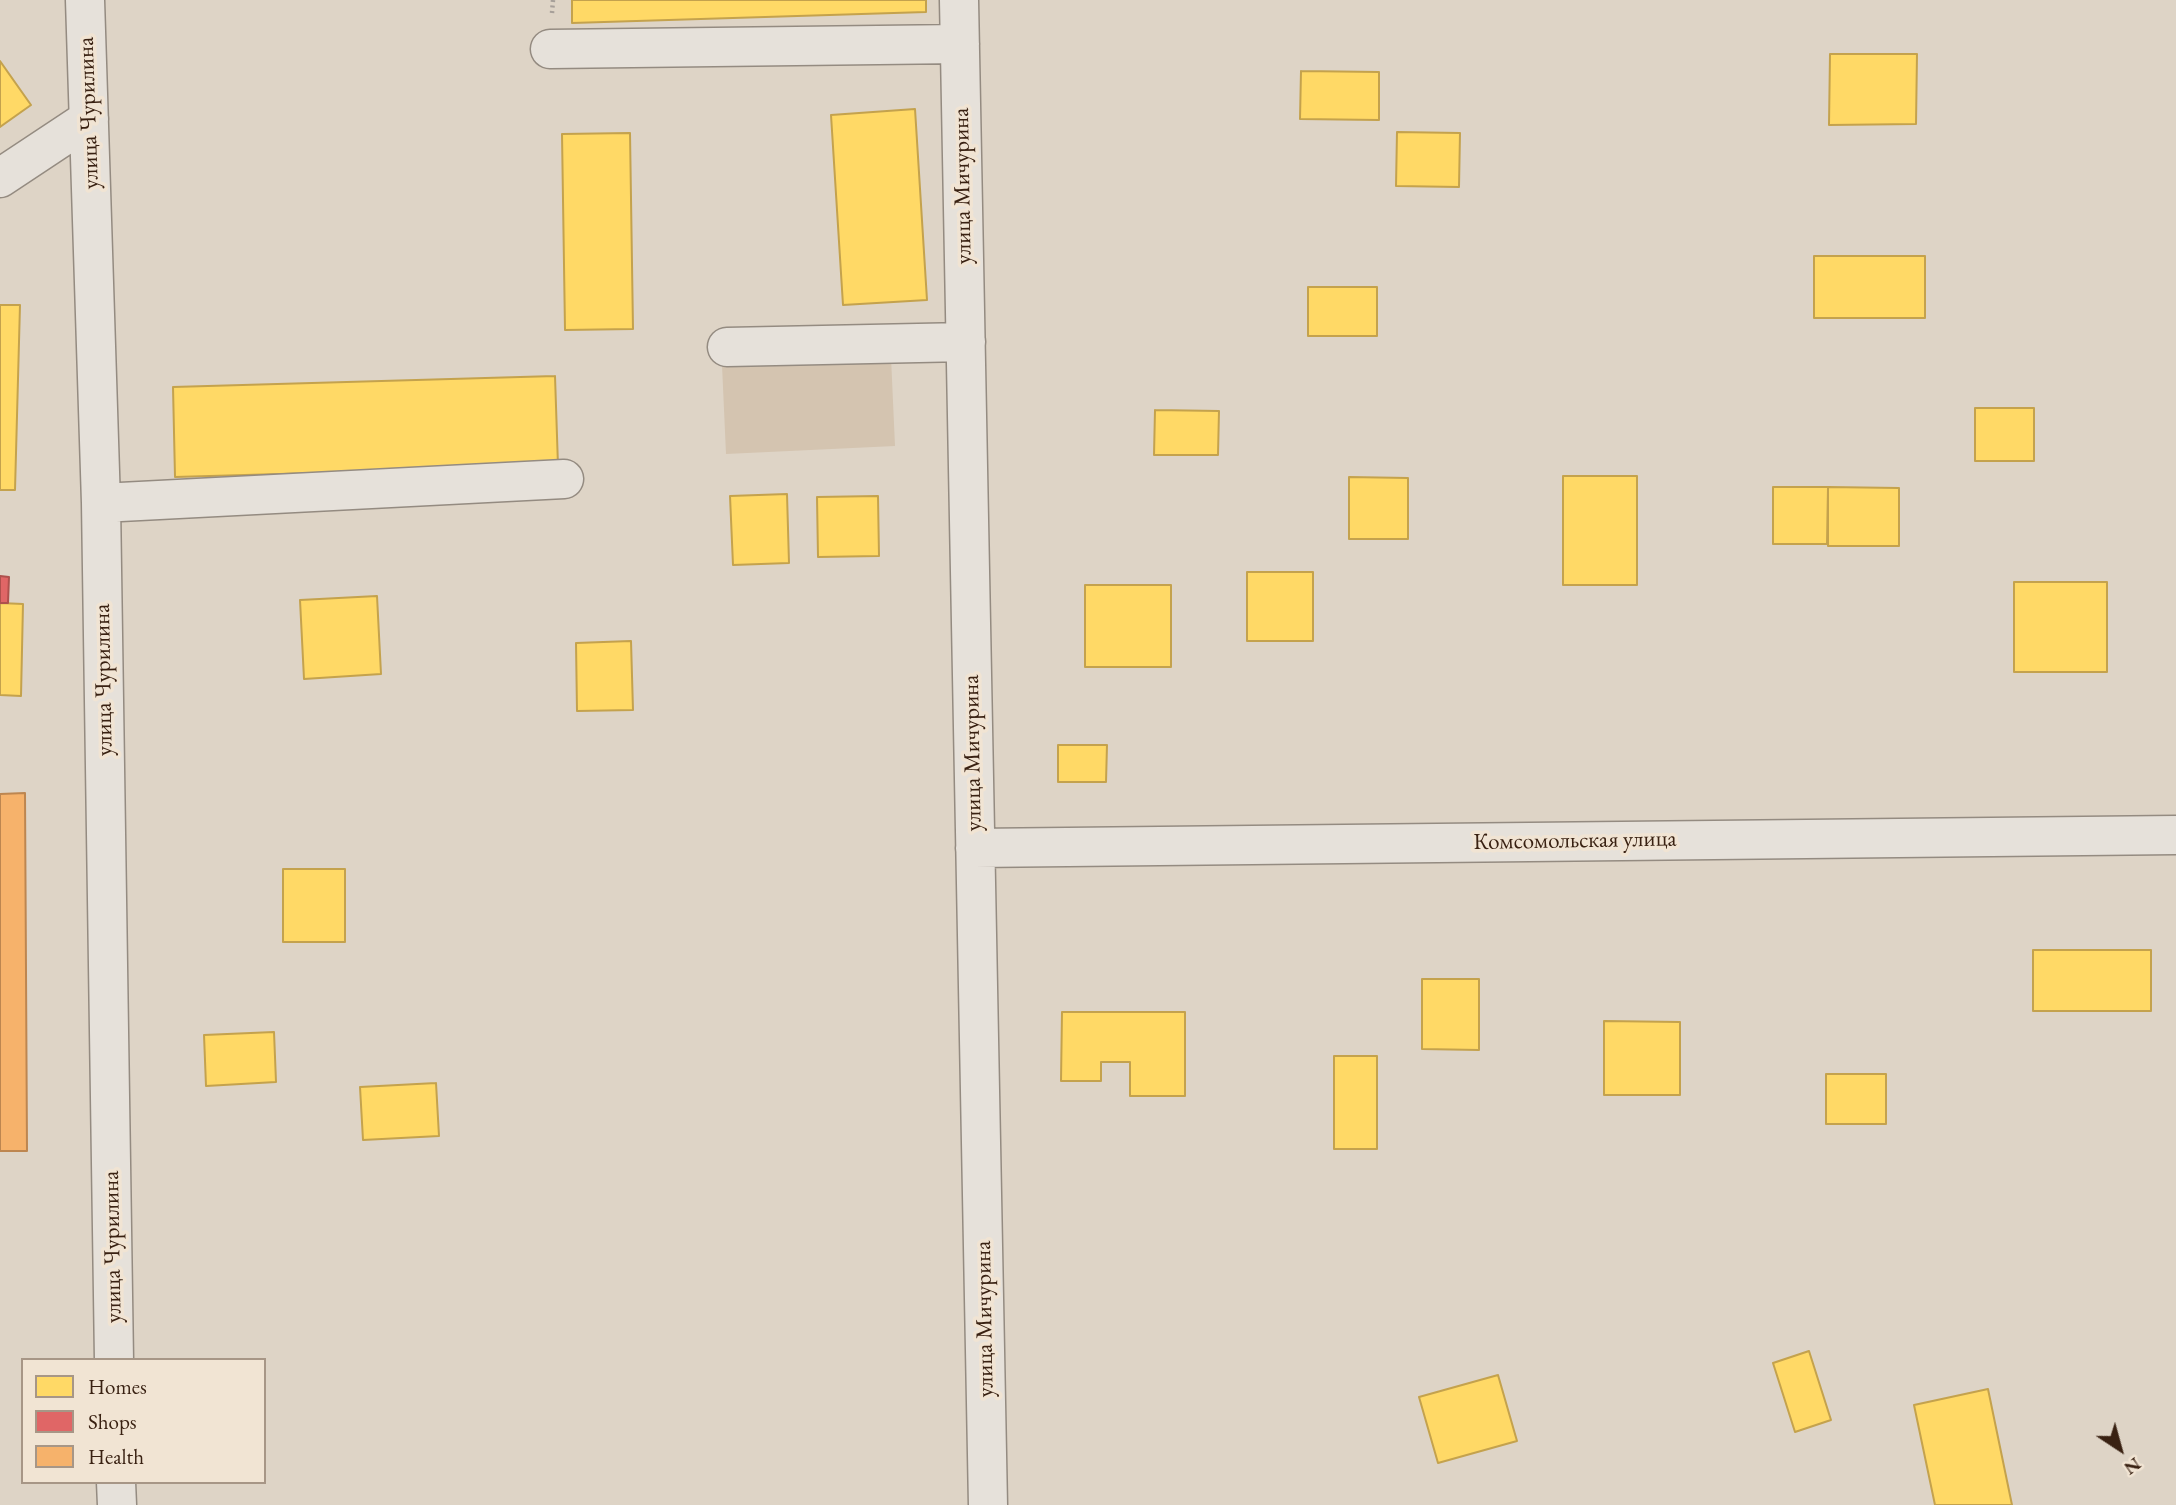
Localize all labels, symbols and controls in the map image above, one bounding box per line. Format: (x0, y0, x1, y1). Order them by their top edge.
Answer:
street label: улица Чурилина (73, 36, 105, 190)
street label: улица Мичурина (948, 107, 978, 265)
street label: улица Чурилина (89, 604, 119, 756)
street label: улица Мичурина (958, 674, 988, 832)
street label: Комсомольская улица (1473, 825, 1677, 857)
street label: улица Чурилина (98, 1171, 128, 1323)
street label: улица Мичурина (970, 1240, 1000, 1398)
legend (21, 1358, 266, 1484)
text: Homes (88, 1373, 147, 1400)
text: Shops (88, 1408, 137, 1435)
north arrow (2085, 1414, 2155, 1484)
text: Health (88, 1443, 144, 1470)
text: N (2119, 1452, 2146, 1481)

